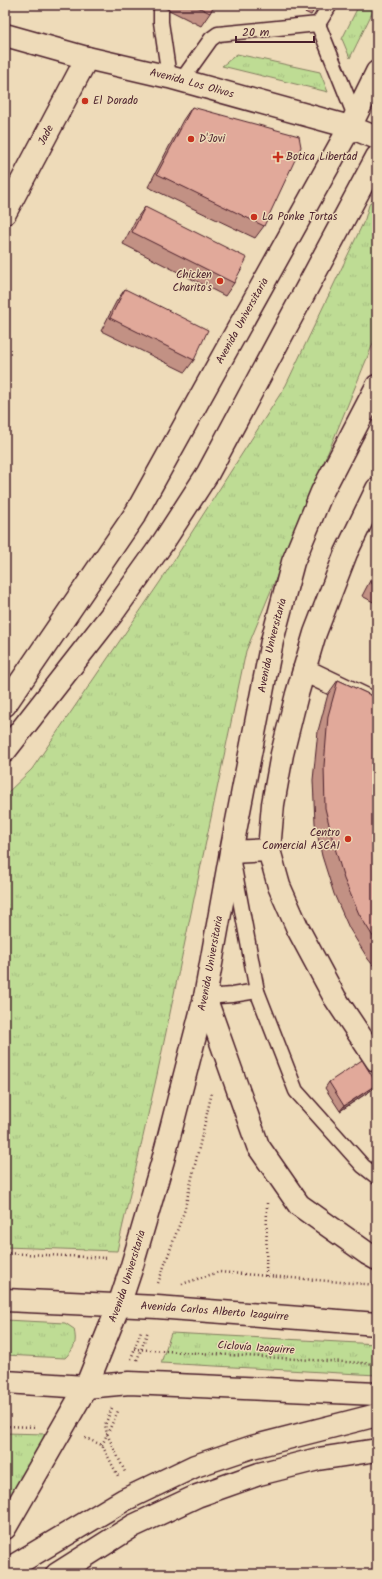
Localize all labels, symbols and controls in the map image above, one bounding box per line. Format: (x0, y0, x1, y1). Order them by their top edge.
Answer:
scale bar (236, 18, 314, 44)
text: 20 m (242, 23, 270, 42)
street label: Avenida Los Olivos (148, 64, 236, 104)
place label: El Dorado (93, 92, 138, 110)
marker: El Dorado (80, 96, 90, 106)
street label: Jade (33, 122, 59, 149)
place label: D'Jovi (199, 130, 225, 148)
marker: D'Jovi (186, 134, 196, 144)
place label: Botica Libertad (286, 148, 358, 166)
marker: Botica Libertad (273, 152, 283, 162)
place label: La Ponke Tortas (262, 208, 338, 226)
marker: La Ponke Tortas (249, 212, 259, 222)
place label: Chicken Charito's (173, 266, 212, 297)
street label: Avenida Universitaria (211, 274, 274, 368)
marker: Chicken Charito's (215, 276, 225, 286)
street label: Avenida Universitaria (253, 596, 292, 694)
place label: Centro Comercial ASCAI (262, 824, 340, 855)
marker: Centro Comercial ASCAI (343, 834, 353, 844)
street label: Avenida Universitaria (193, 914, 228, 1013)
street label: Avenida Universitaria (104, 1228, 151, 1325)
street label: Avenida Carlos Alberto Izaguirre (140, 1297, 289, 1326)
street label: Ciclovía Izaguirre (217, 1336, 295, 1360)

